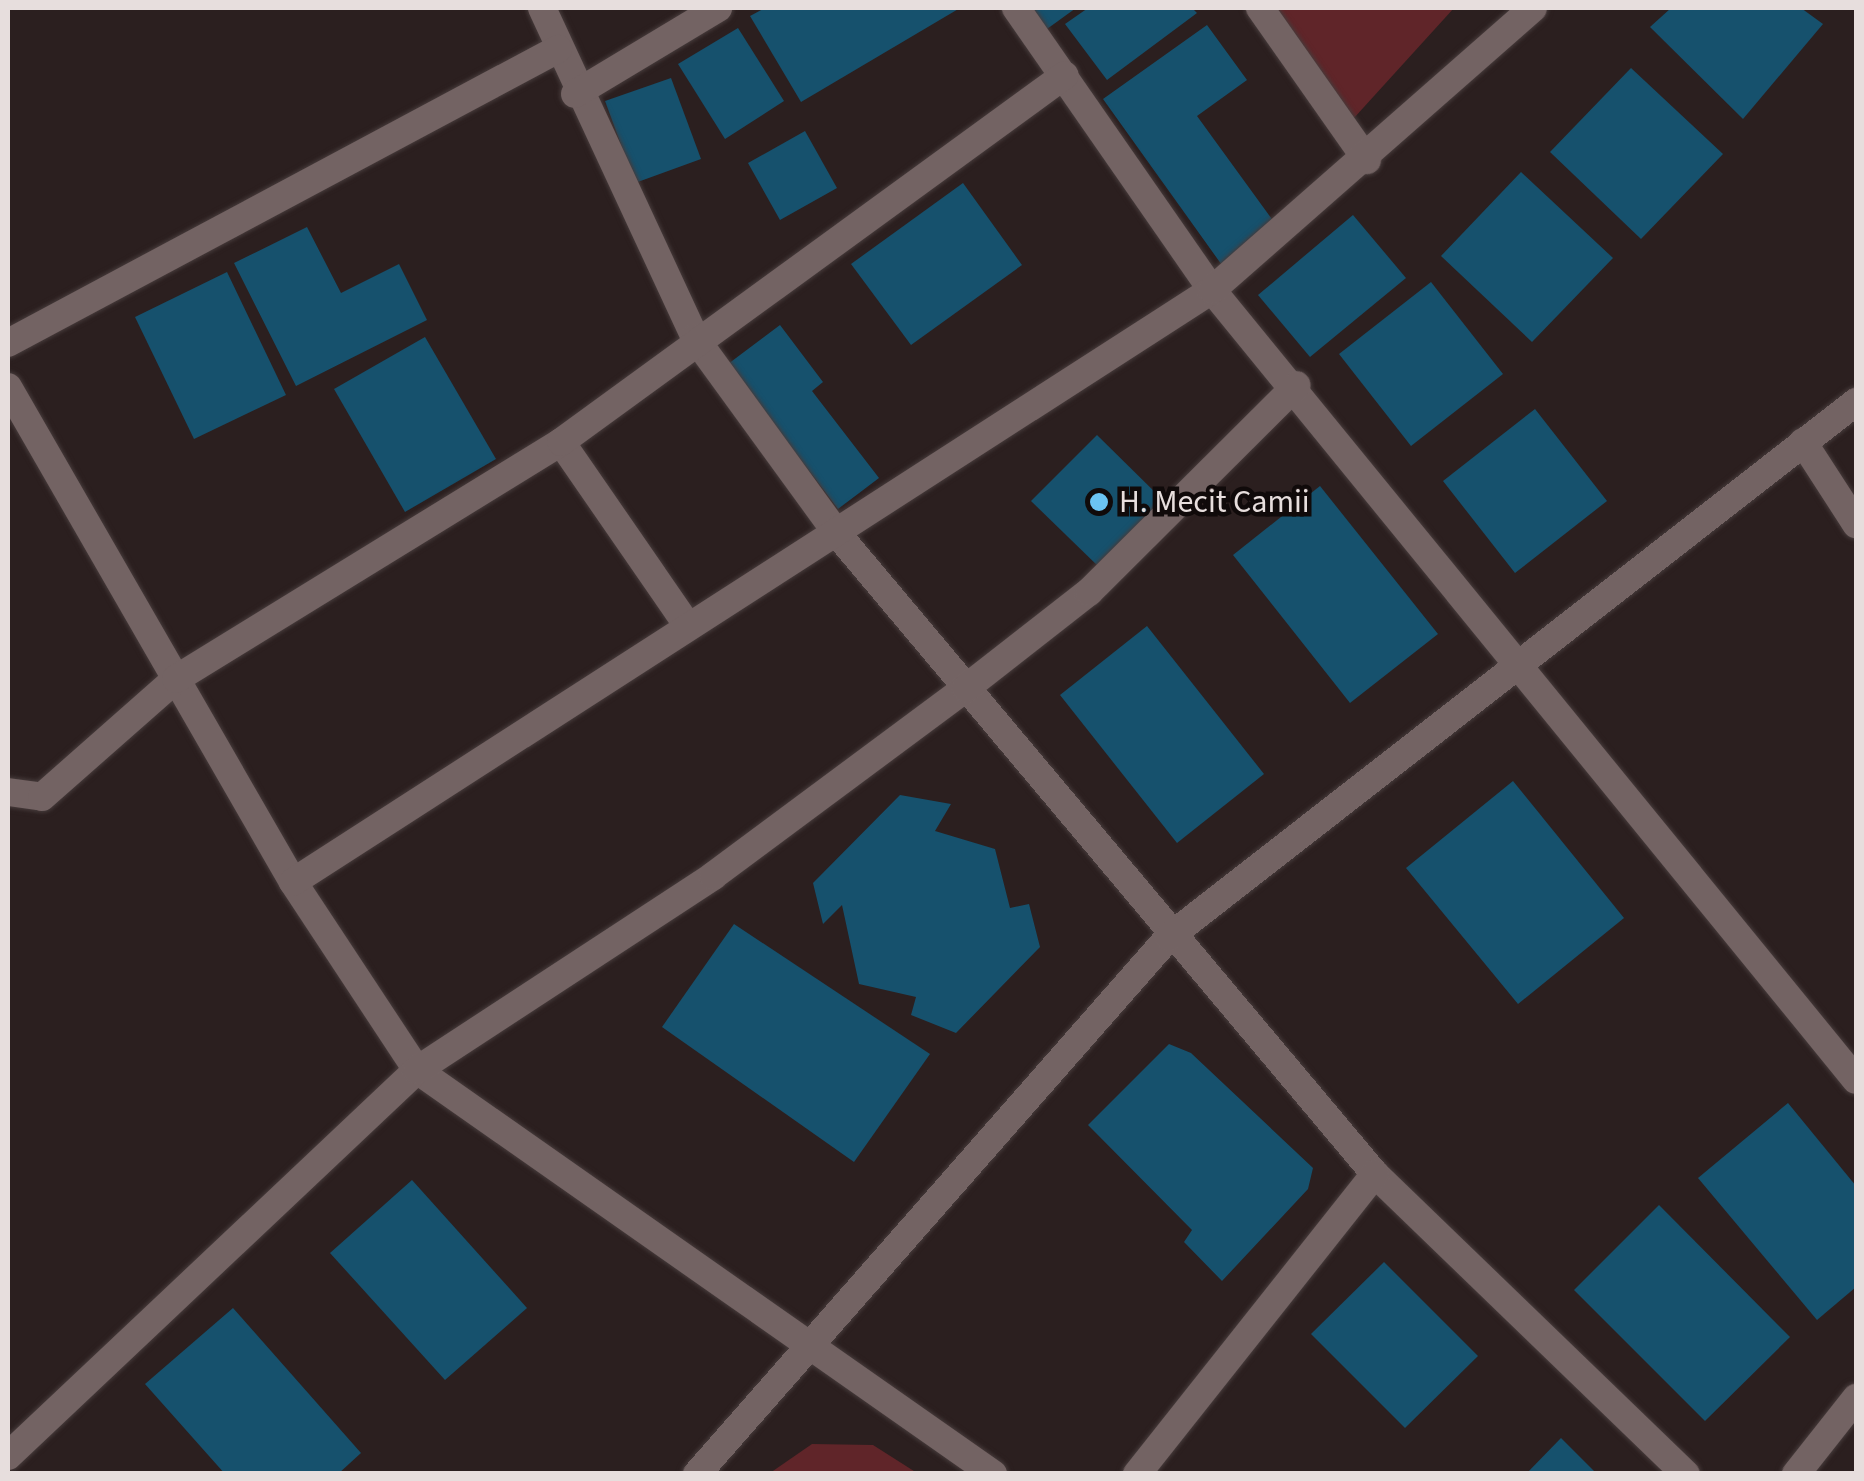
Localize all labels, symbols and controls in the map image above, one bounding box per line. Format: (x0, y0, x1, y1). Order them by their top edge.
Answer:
place label: H. Mecit Camii (1119, 483, 1310, 521)
marker: H. Mecit Camii (1088, 491, 1110, 513)

